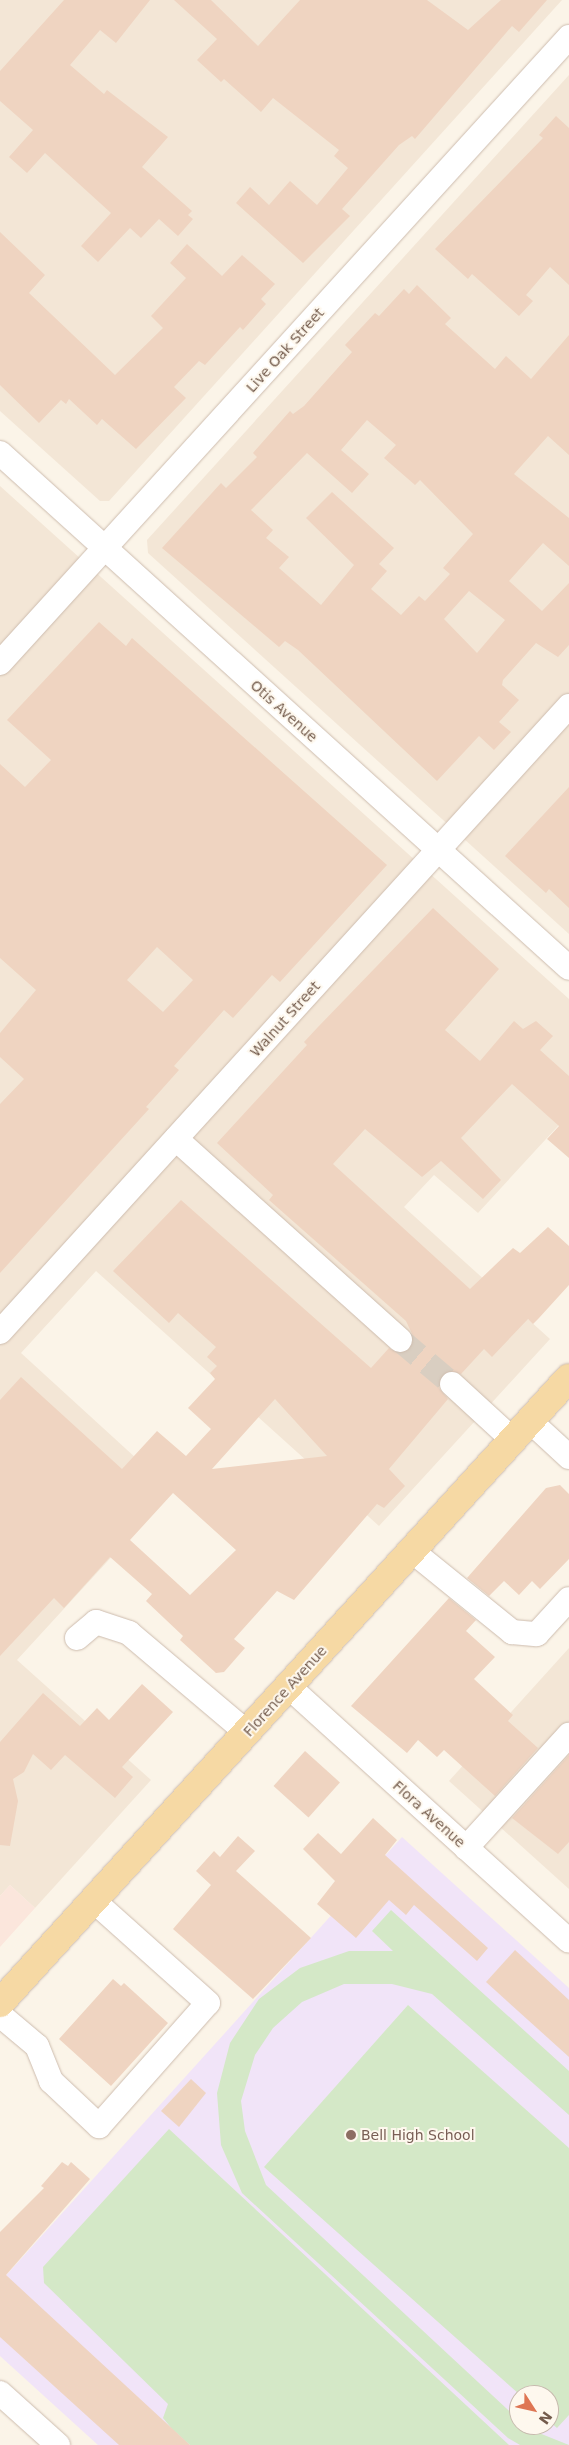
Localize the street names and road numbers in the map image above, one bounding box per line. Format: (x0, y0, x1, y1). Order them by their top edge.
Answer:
street label: Live Oak Street (243, 304, 327, 396)
street label: Otis Avenue (247, 677, 321, 745)
street label: Walnut Street (247, 978, 323, 1060)
street label: Florence Avenue (240, 1642, 330, 1740)
street label: Flora Avenue (389, 1777, 469, 1851)

